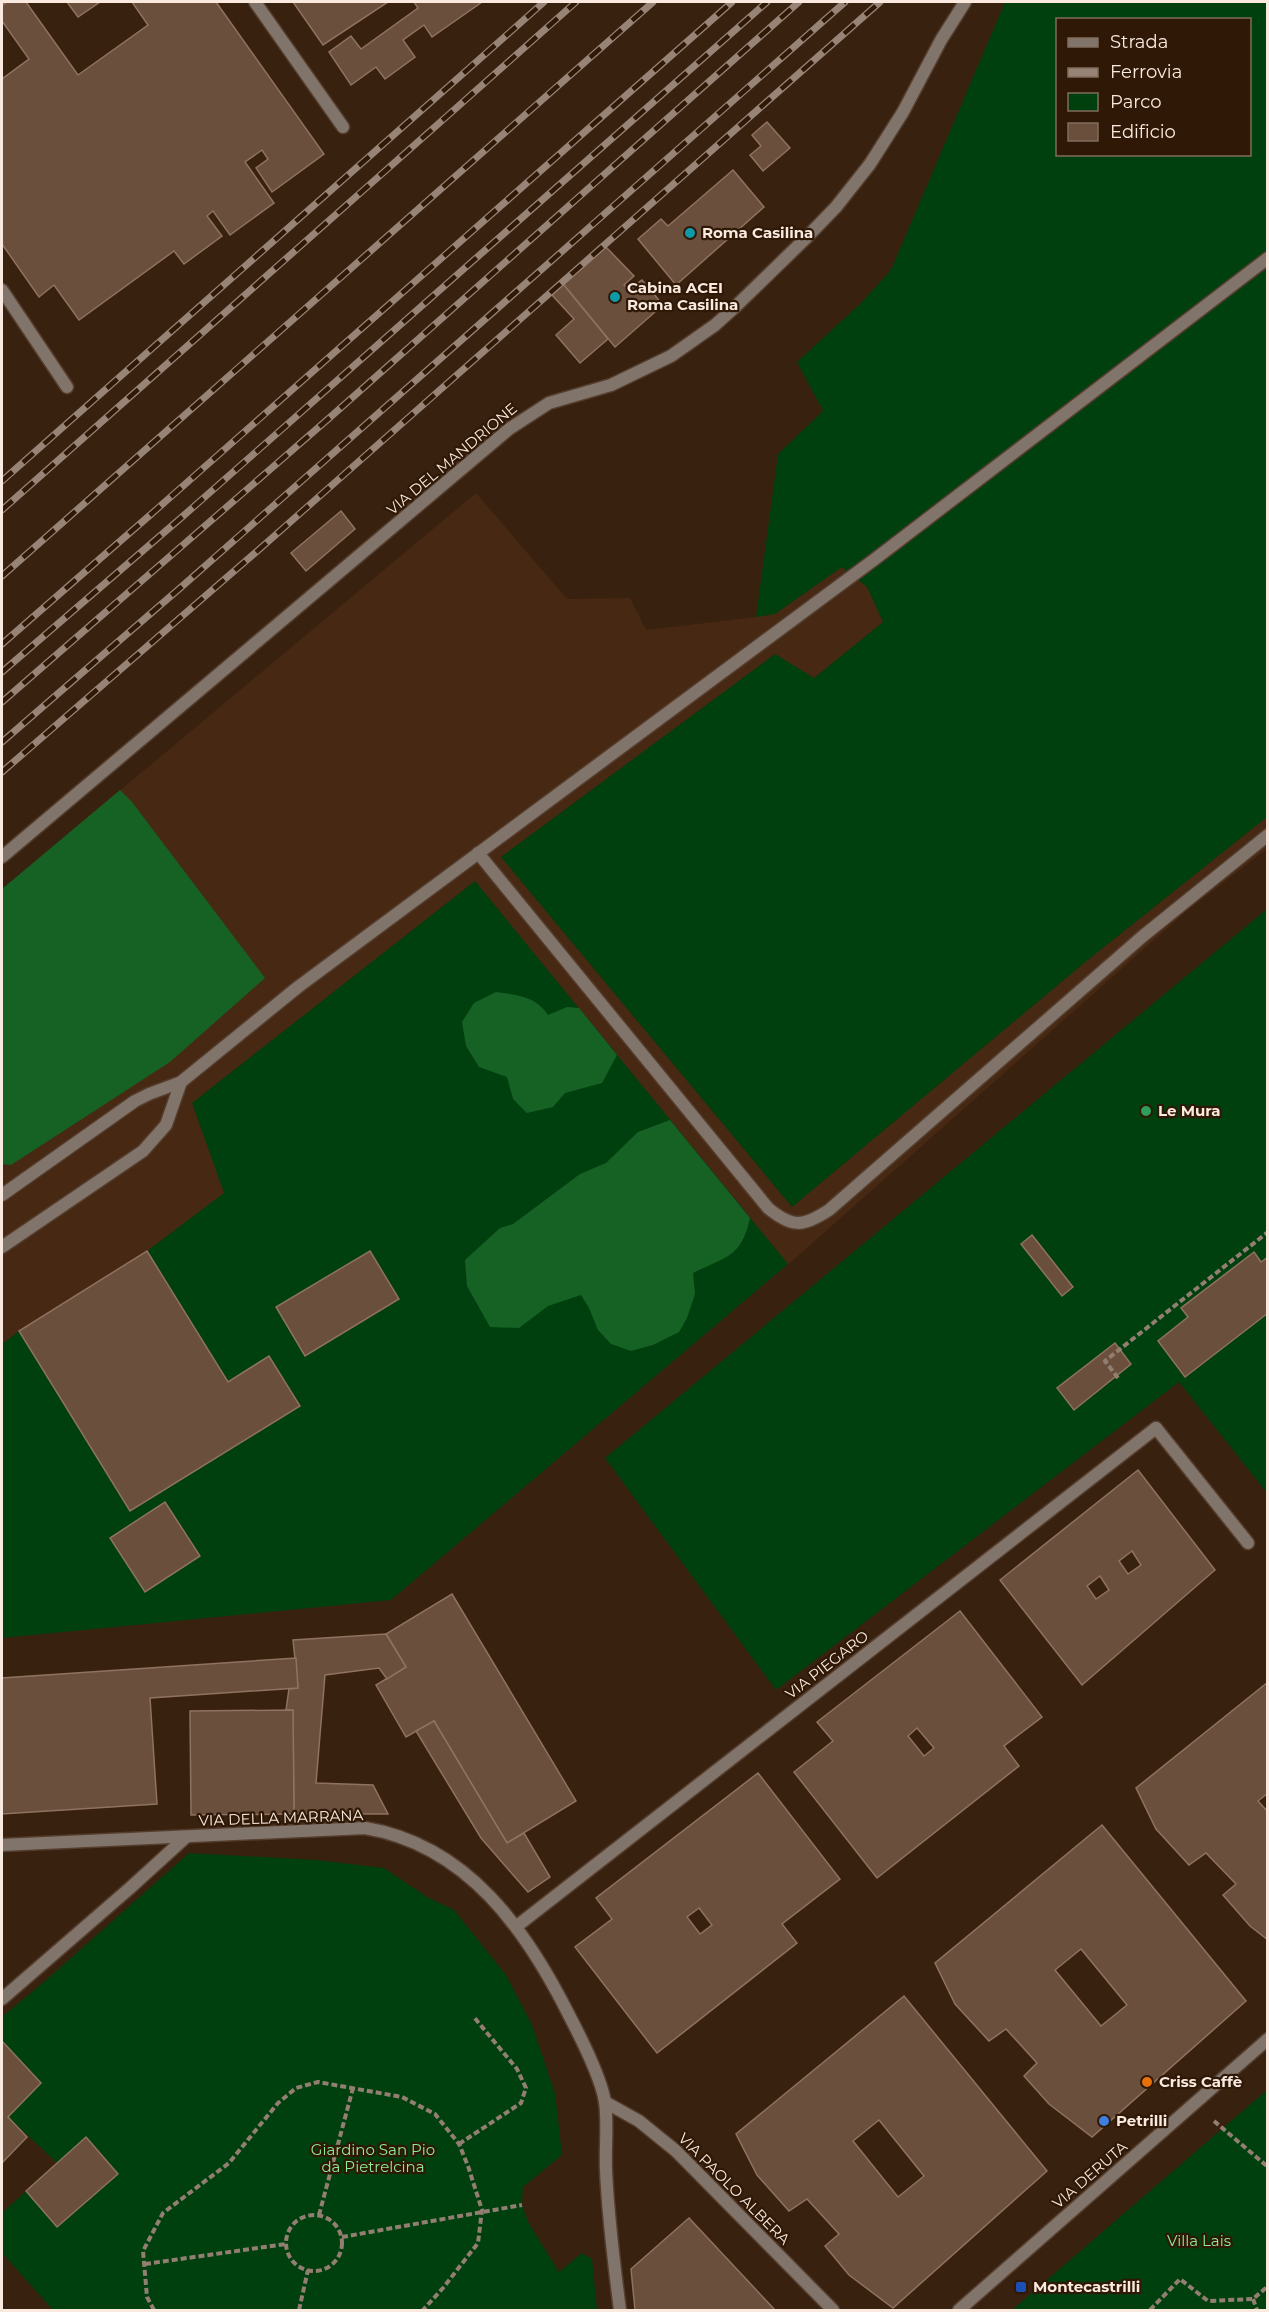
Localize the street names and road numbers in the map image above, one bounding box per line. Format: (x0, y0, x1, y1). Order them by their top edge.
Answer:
street label: VIA DEL MANDRIONE (383, 398, 521, 519)
street label: VIA PIEGARO (781, 1626, 872, 1703)
street label: VIA DELLA MARRANA (198, 1805, 364, 1830)
street label: VIA PAOLO ALBERA (674, 2129, 794, 2249)
street label: VIA DERUTA (1048, 2137, 1131, 2212)

